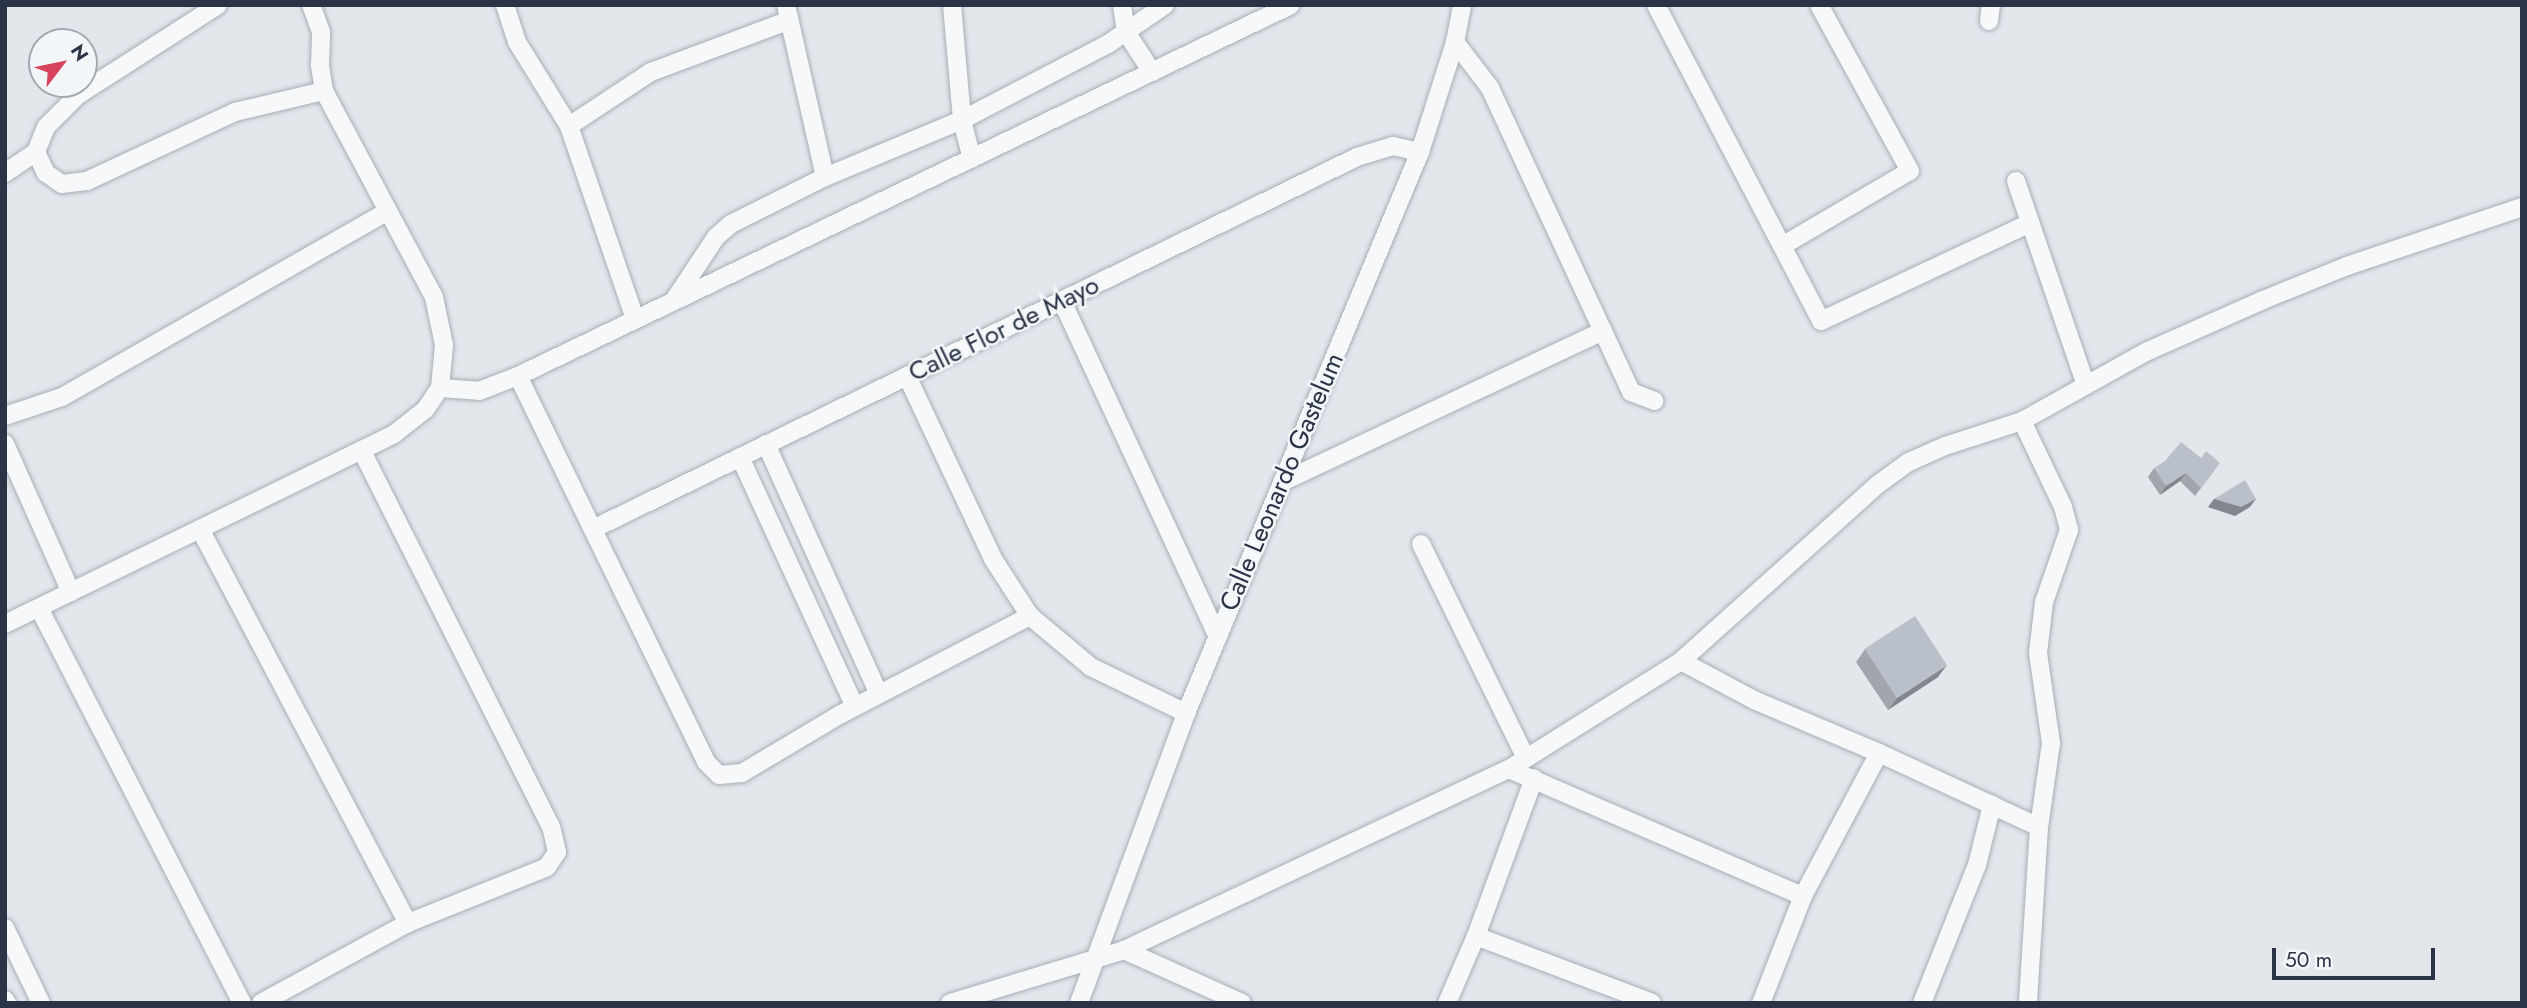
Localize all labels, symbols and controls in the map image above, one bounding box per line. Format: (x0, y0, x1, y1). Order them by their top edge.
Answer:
north arrow (28, 28, 98, 98)
text: N (64, 39, 95, 66)
street label: Calle Flor de Mayo (904, 269, 1104, 389)
street label: Calle Leonardo Gastelum (1213, 348, 1351, 616)
scale bar (2275, 934, 2438, 978)
text: 50 m (2285, 945, 2332, 975)

